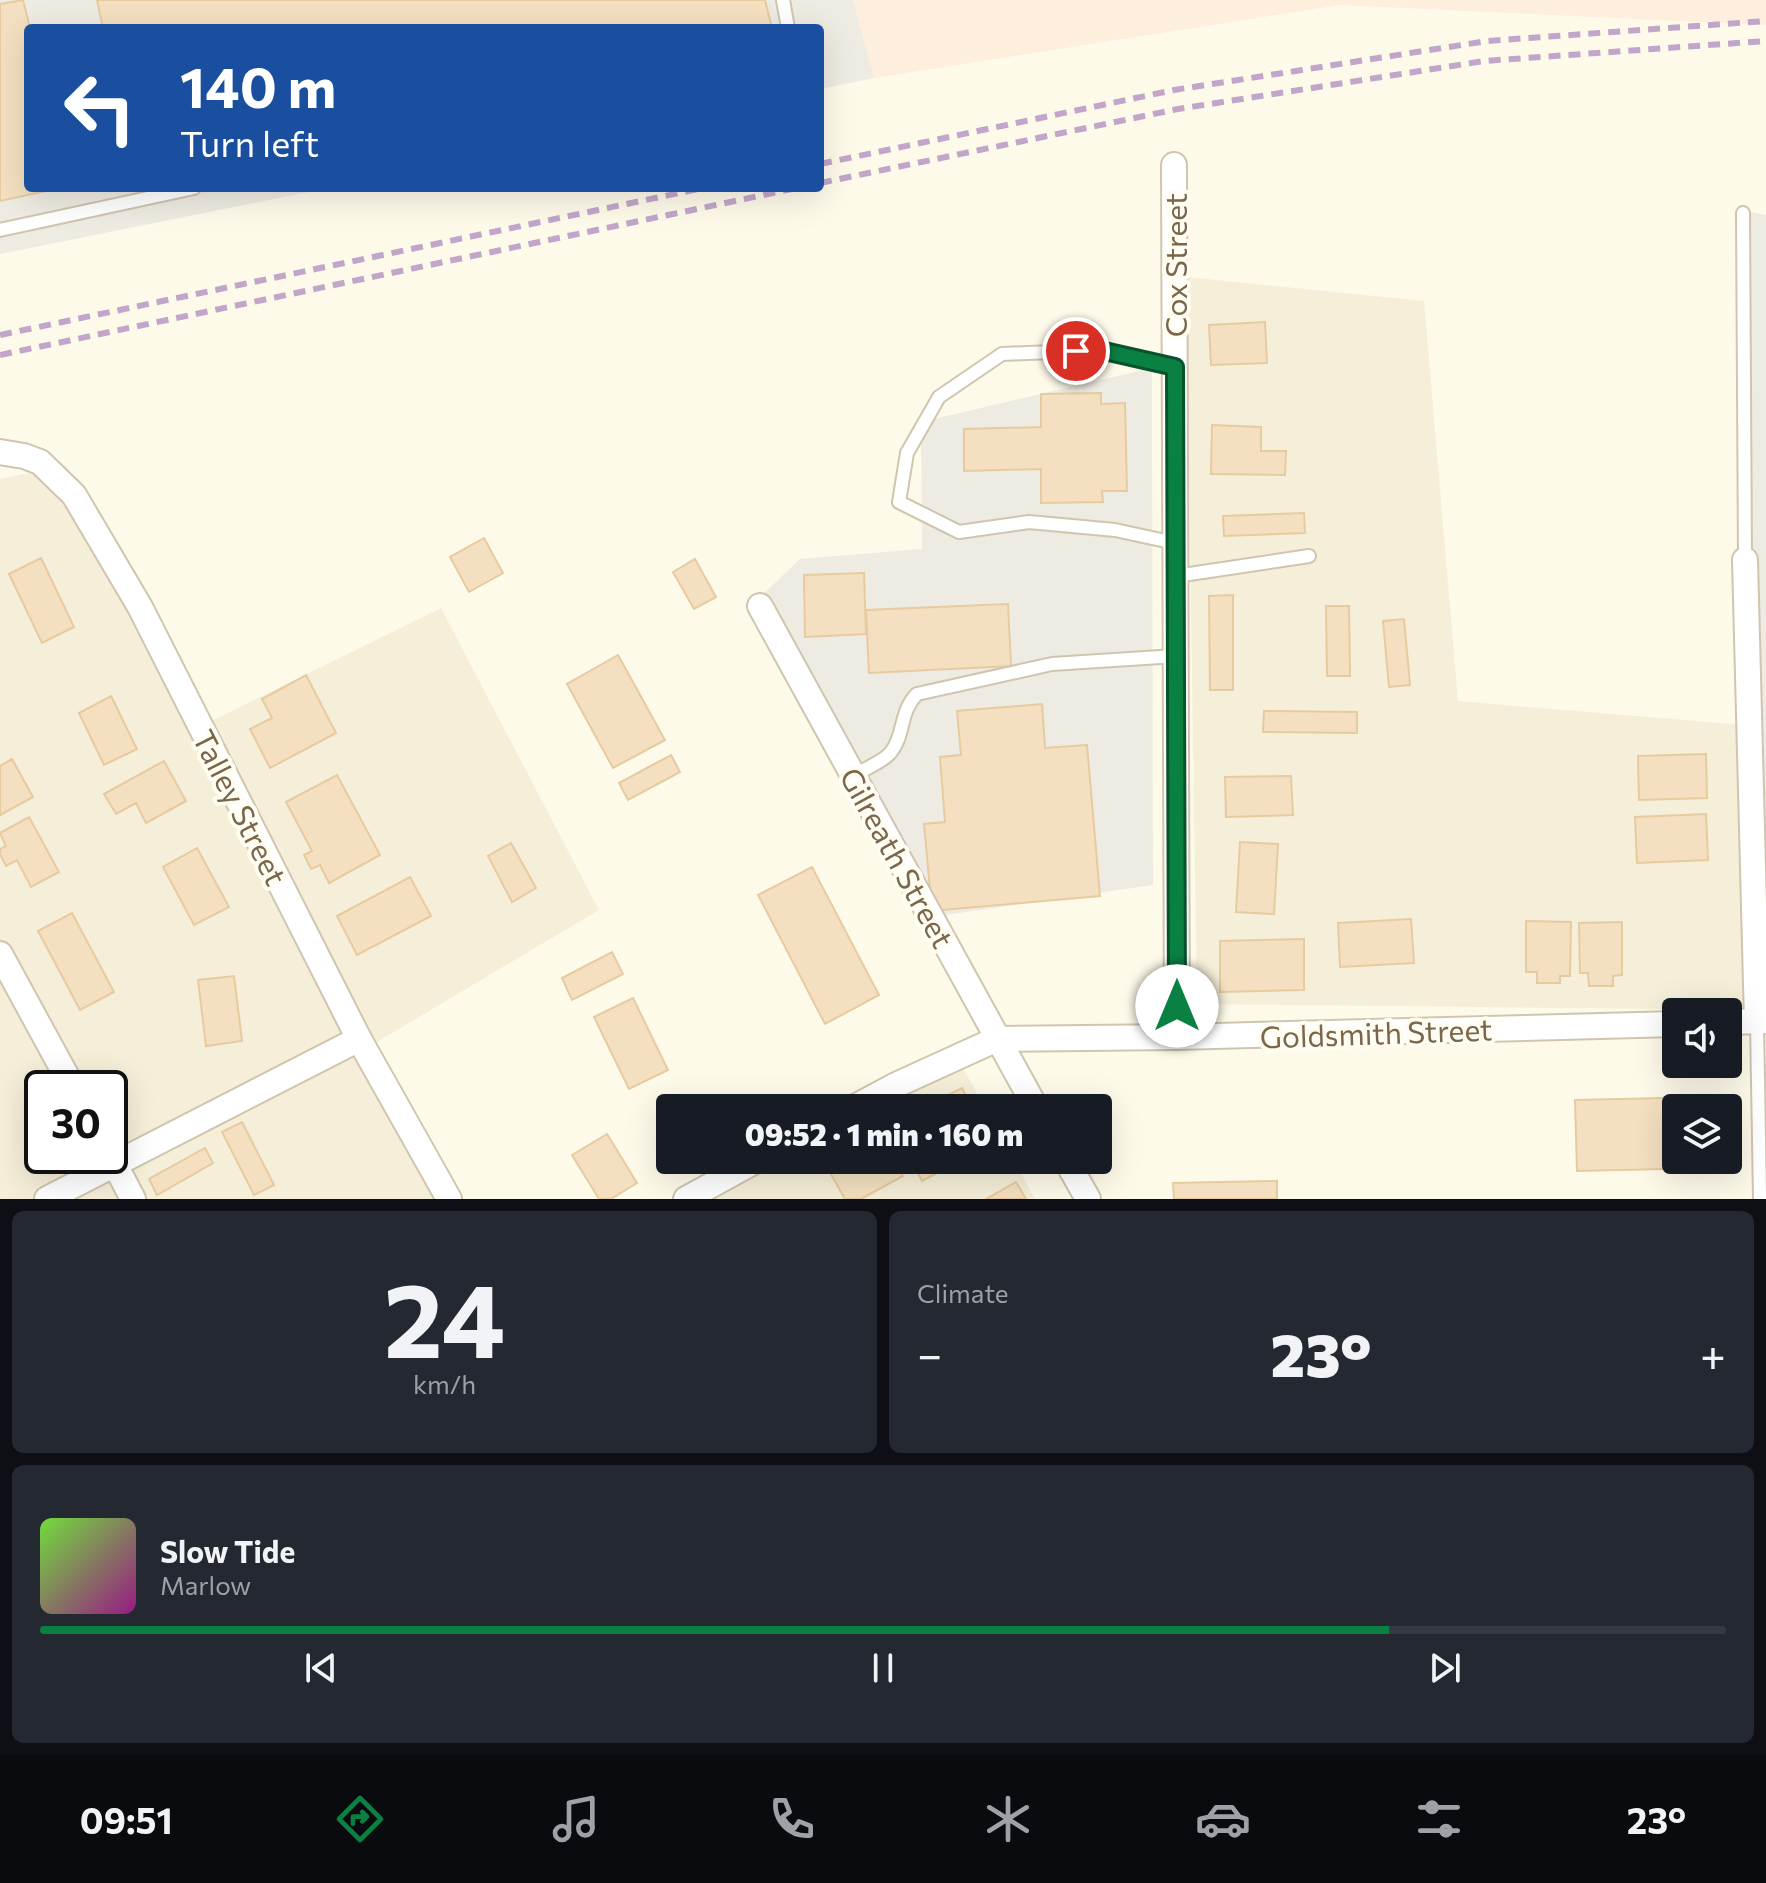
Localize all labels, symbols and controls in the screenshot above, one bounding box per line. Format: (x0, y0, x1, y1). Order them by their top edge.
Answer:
text: 140 m (180, 51, 336, 120)
icon: left (48, 56, 152, 160)
text: Turn left (180, 120, 319, 164)
street label: Cox Street (1156, 193, 1193, 337)
pin (1042, 317, 1110, 385)
icon: arrive (1054, 329, 1098, 373)
street label: Talley Street (186, 723, 296, 891)
street label: Gilreath Street (833, 760, 963, 954)
position arrow (1135, 964, 1219, 1048)
map controls (1662, 998, 1742, 1174)
button: sound (1662, 998, 1742, 1078)
street label: Goldsmith Street (1259, 1009, 1493, 1055)
speed limit sign: 30 (24, 1070, 128, 1174)
button: layers (1662, 1094, 1742, 1174)
text: 09:52 · 1 min · 160 m (745, 1115, 1023, 1152)
text: 24 (384, 1252, 505, 1379)
text: Climate (917, 1277, 1009, 1308)
text: 23° (1271, 1316, 1372, 1389)
text: − (917, 1326, 942, 1380)
text: + (1700, 1326, 1726, 1380)
text: km/h (413, 1368, 476, 1399)
text: Slow Tide (160, 1532, 295, 1569)
text: Marlow (160, 1569, 251, 1600)
icon: previous (299, 1646, 343, 1690)
icon: pause (861, 1646, 905, 1690)
icon: next (1423, 1646, 1467, 1690)
icon: directions (332, 1791, 388, 1847)
icon: music (548, 1791, 604, 1847)
icon: phone (764, 1791, 820, 1847)
icon: climate (980, 1791, 1036, 1847)
icon: car (1195, 1791, 1251, 1847)
icon: filters (1411, 1791, 1467, 1847)
text: 09:51 (80, 1797, 173, 1841)
text: 23° (1627, 1797, 1686, 1841)

